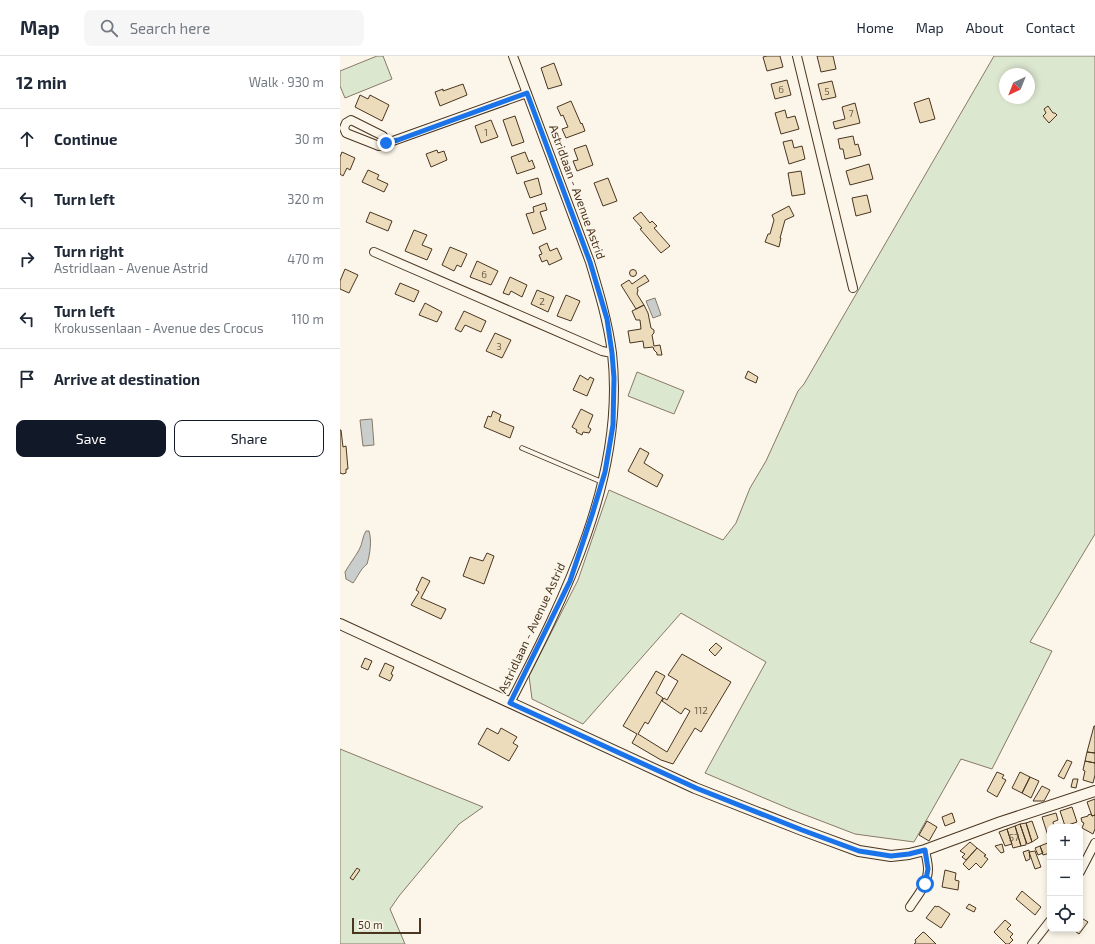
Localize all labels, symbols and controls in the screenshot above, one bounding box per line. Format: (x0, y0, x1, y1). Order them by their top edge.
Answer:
search box (84, 10, 364, 46)
text: Map (20, 16, 60, 39)
icon: search (98, 17, 120, 39)
text: Search here (130, 19, 210, 37)
text: Home (857, 19, 894, 36)
text: Map (916, 19, 944, 36)
text: About (966, 19, 1004, 36)
text: Contact (1026, 19, 1075, 36)
north arrow (999, 68, 1035, 104)
text: 12 min (16, 72, 67, 92)
text: Walk · 930 m (249, 74, 324, 90)
house number: 6 (778, 83, 784, 95)
house number: 5 (824, 85, 830, 97)
house number: 7 (848, 107, 854, 119)
street label: Astridlaan - Avenue Astrid (547, 122, 609, 261)
house number: 1 (484, 126, 488, 138)
icon: ahead (16, 128, 38, 150)
text: Continue (54, 130, 117, 148)
text: 30 m (295, 131, 324, 147)
route end (377, 134, 395, 152)
icon: left (16, 188, 38, 210)
text: Turn left (54, 190, 115, 208)
text: 320 m (287, 191, 324, 207)
text: Turn right (54, 242, 124, 260)
icon: right (16, 248, 38, 270)
text: 470 m (287, 251, 324, 267)
text: Astridlaan - Avenue Astrid (54, 260, 208, 276)
house number: 6 (481, 268, 487, 280)
house number: 2 (539, 295, 545, 307)
text: Turn left (54, 302, 115, 320)
icon: left (16, 308, 38, 330)
text: 110 m (292, 311, 324, 327)
text: Krokussenlaan - Avenue des Crocus (54, 320, 264, 336)
house number: 3 (496, 340, 502, 352)
icon: arrive (16, 368, 38, 390)
text: Arrive at destination (54, 370, 200, 388)
button: Save (16, 420, 166, 457)
button: Share (174, 420, 324, 457)
street label: Astridlaan - Avenue Astrid (495, 560, 568, 695)
house number: 112 (694, 704, 708, 716)
map controls (1047, 824, 1083, 932)
button: + (1047, 824, 1083, 860)
house number: 57 (1009, 831, 1019, 843)
button: − (1047, 860, 1083, 896)
route start (916, 875, 934, 893)
button: locate (1047, 896, 1083, 932)
scale bar (352, 916, 421, 935)
text: 50 m (358, 918, 383, 931)

